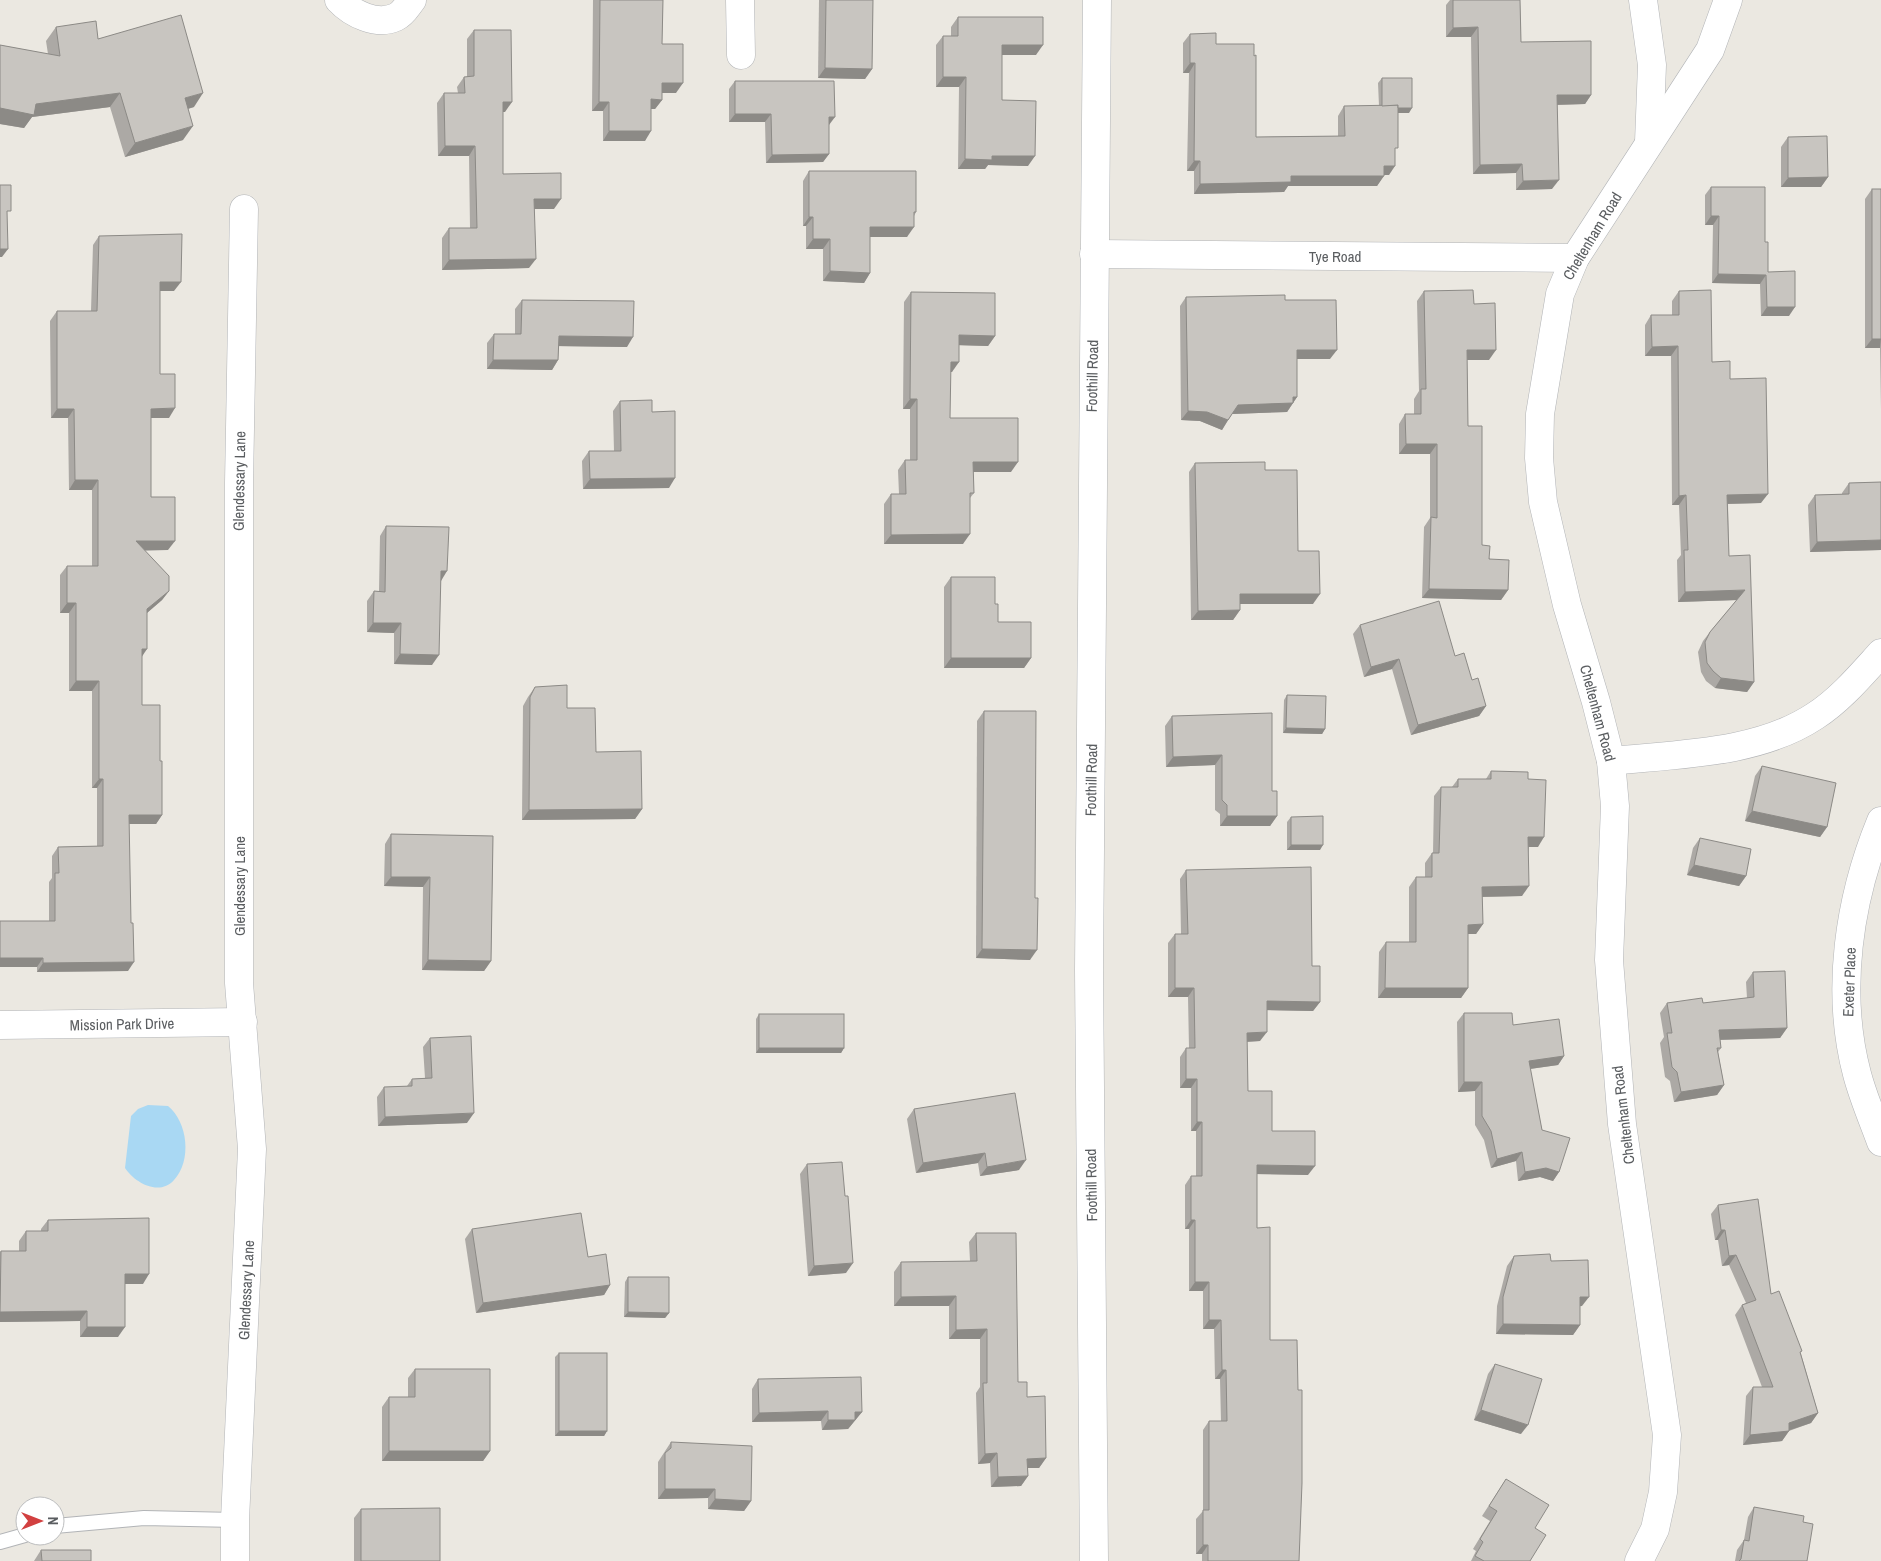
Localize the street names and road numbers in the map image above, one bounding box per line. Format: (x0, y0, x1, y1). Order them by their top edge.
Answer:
street label: Cheltenham Road (1557, 188, 1627, 284)
street label: Tye Road (1309, 246, 1361, 267)
street label: Foothill Road (1081, 340, 1103, 412)
street label: Glendessary Lane (228, 431, 250, 531)
street label: Cheltenham Road (1575, 662, 1621, 764)
street label: Foothill Road (1080, 744, 1102, 816)
street label: Glendessary Lane (229, 836, 250, 936)
street label: Exeter Place (1837, 947, 1861, 1017)
street label: Mission Park Drive (70, 1013, 175, 1035)
street label: Cheltenham Road (1607, 1065, 1639, 1165)
street label: Foothill Road (1080, 1149, 1102, 1221)
street label: Glendessary Lane (233, 1239, 259, 1340)

